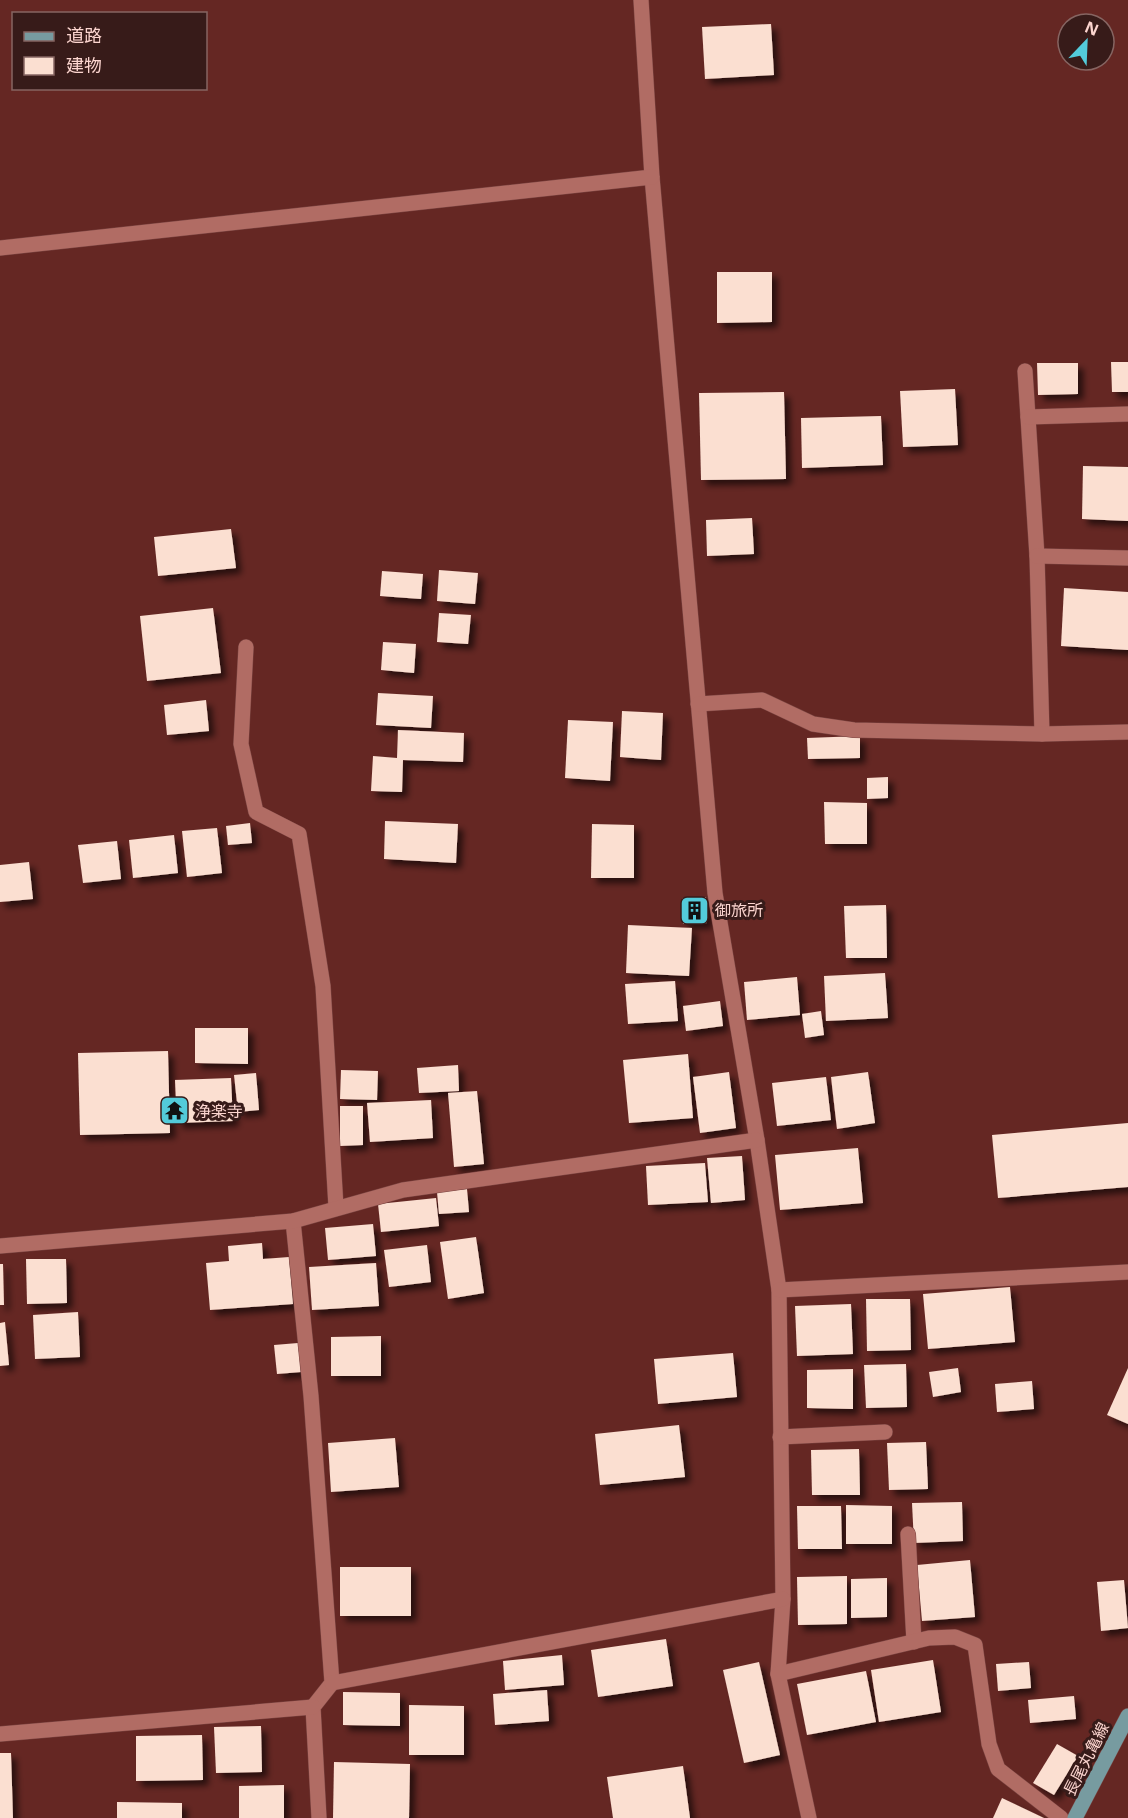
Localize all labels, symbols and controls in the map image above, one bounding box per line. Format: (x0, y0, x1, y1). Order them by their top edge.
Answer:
legend (12, 12, 207, 90)
north arrow (1056, 12, 1116, 72)
text: N (1082, 16, 1102, 41)
text: 道路 (66, 23, 102, 47)
text: 建物 (66, 53, 102, 77)
building icon: 御旅所 (678, 894, 710, 926)
place label: 御旅所 (715, 899, 763, 921)
temple icon: 浄楽寺 (158, 1095, 190, 1127)
place label: 浄楽寺 (195, 1100, 243, 1122)
street label: 長尾丸亀線 (1058, 1718, 1114, 1800)

